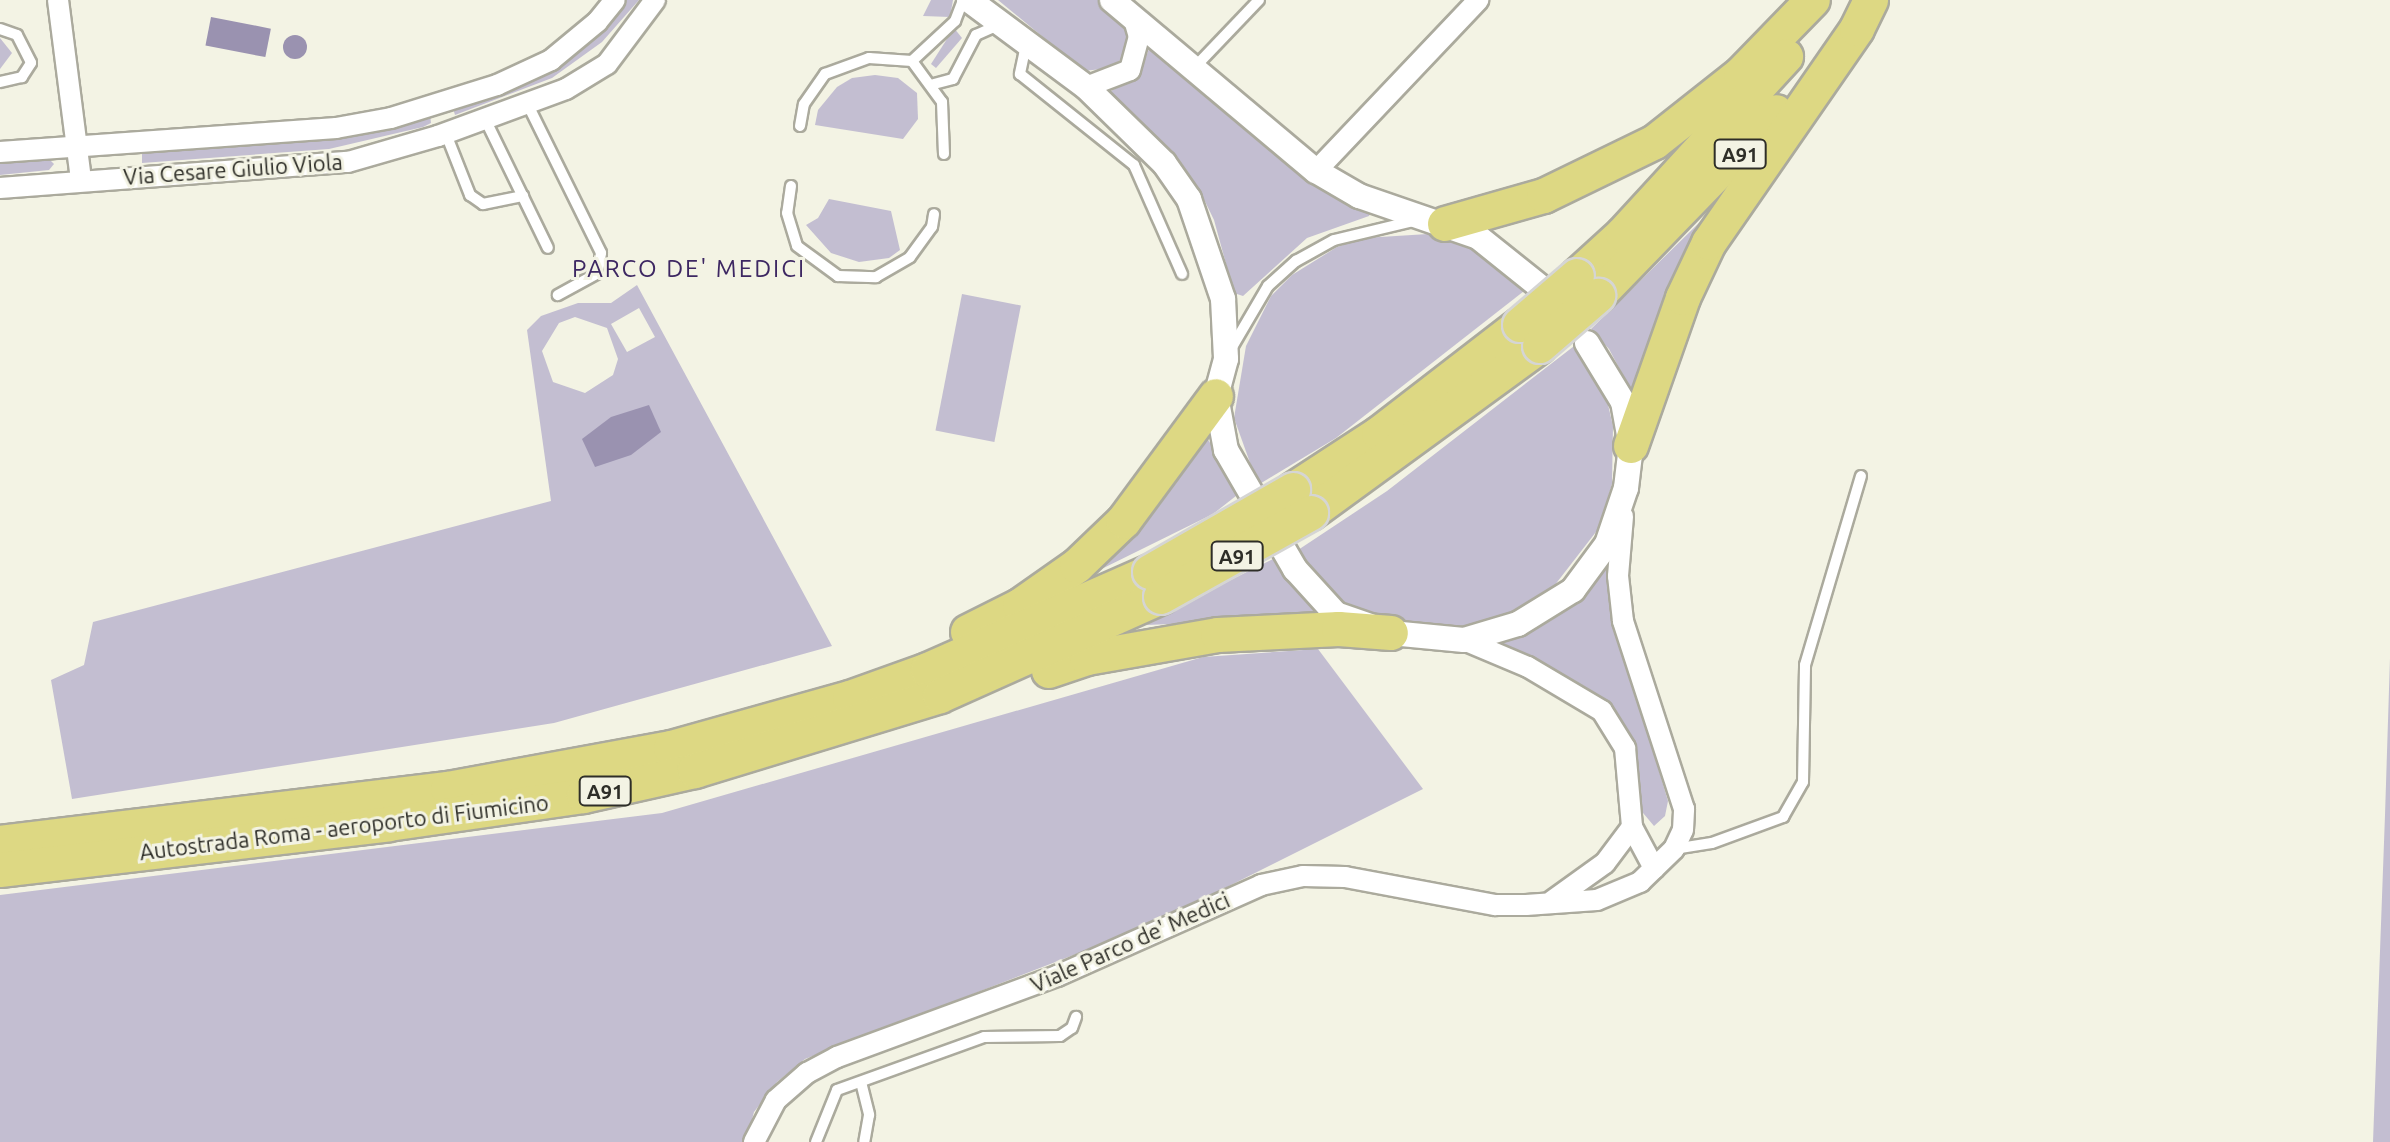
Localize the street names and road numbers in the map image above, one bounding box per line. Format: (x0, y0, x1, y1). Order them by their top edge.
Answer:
road number: A91 (1712, 138, 1768, 170)
street label: Via Cesare Giulio Viola (122, 148, 344, 190)
road number: A91 (1209, 540, 1265, 572)
road number: A91 (577, 775, 633, 807)
street label: Autostrada Roma - aeroporto di Fiumicino (138, 789, 550, 865)
street label: Viale Parco de' Medici (1026, 886, 1234, 998)

